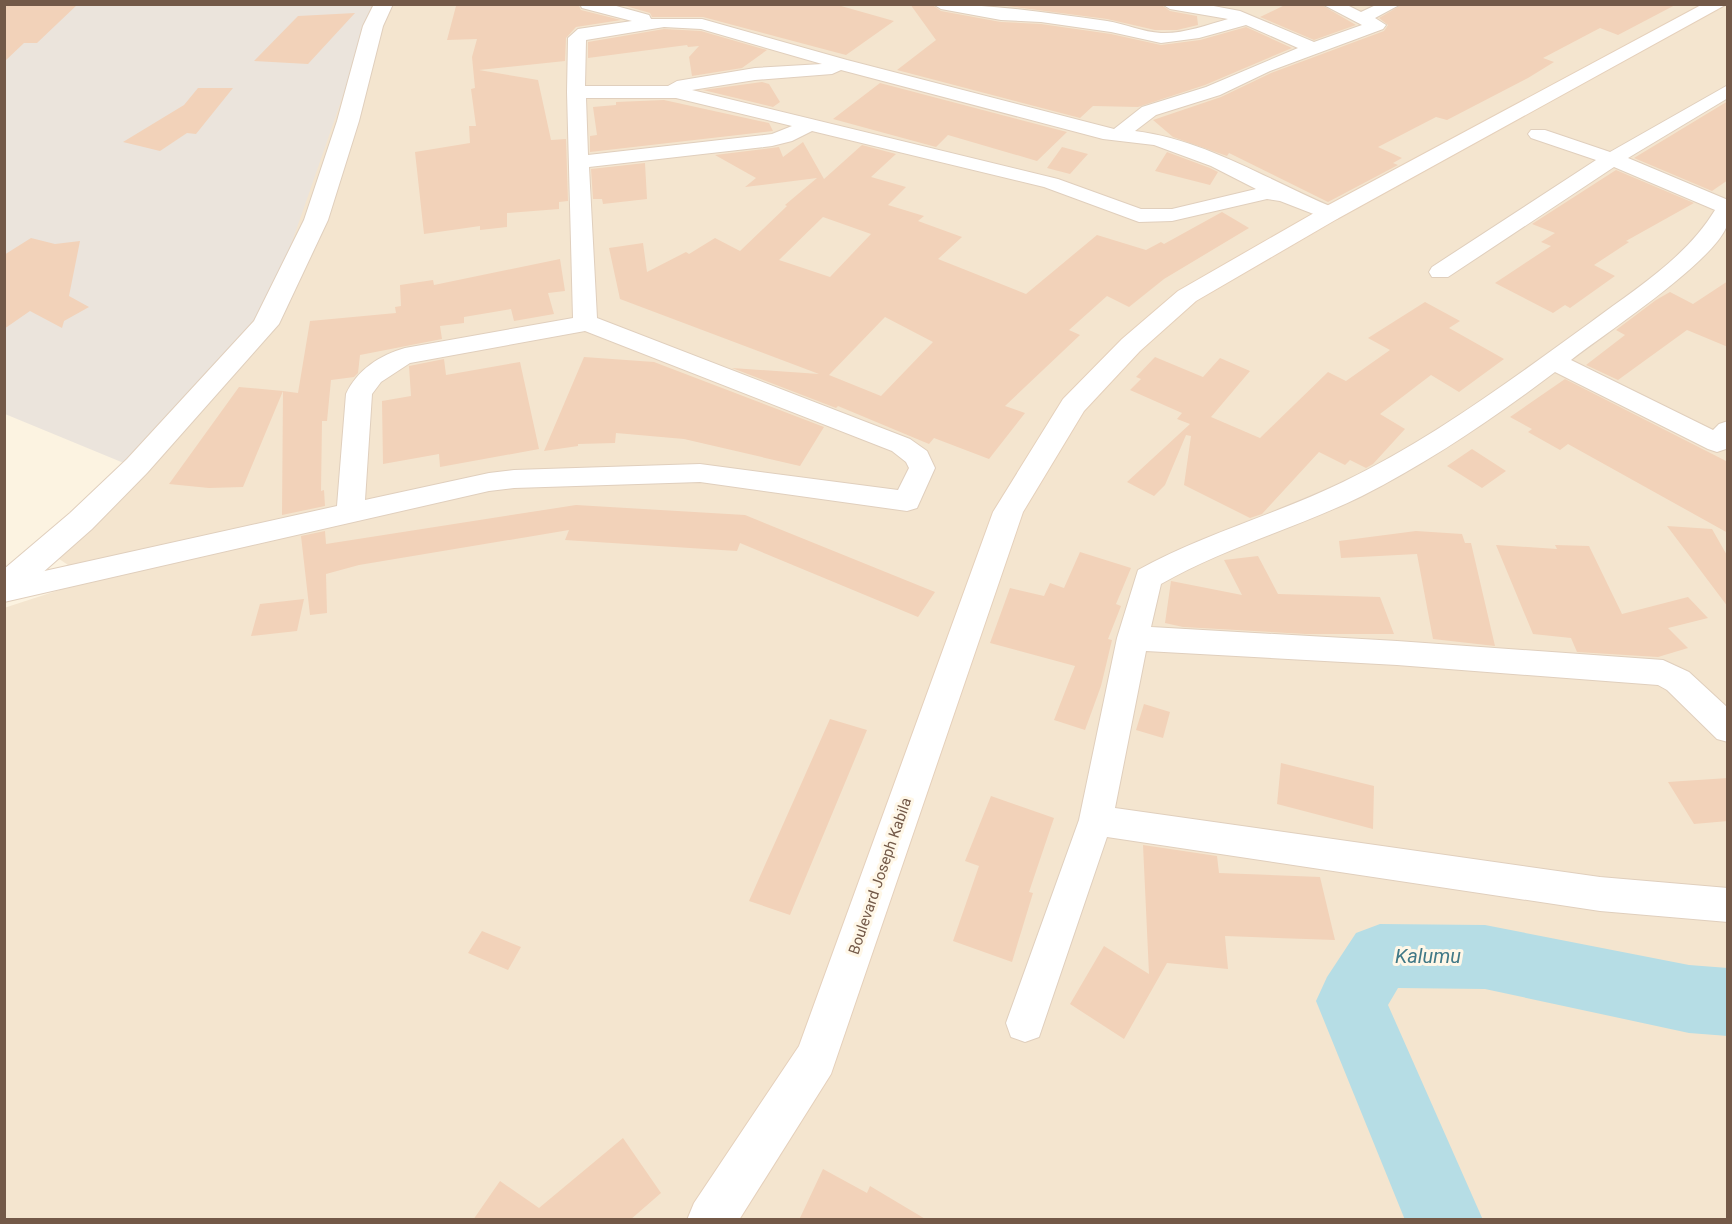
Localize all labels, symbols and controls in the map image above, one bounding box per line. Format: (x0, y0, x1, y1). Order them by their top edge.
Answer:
street label: Boulevard Joseph Kabila (845, 795, 915, 957)
water label: Kalumu (1395, 944, 1461, 968)

